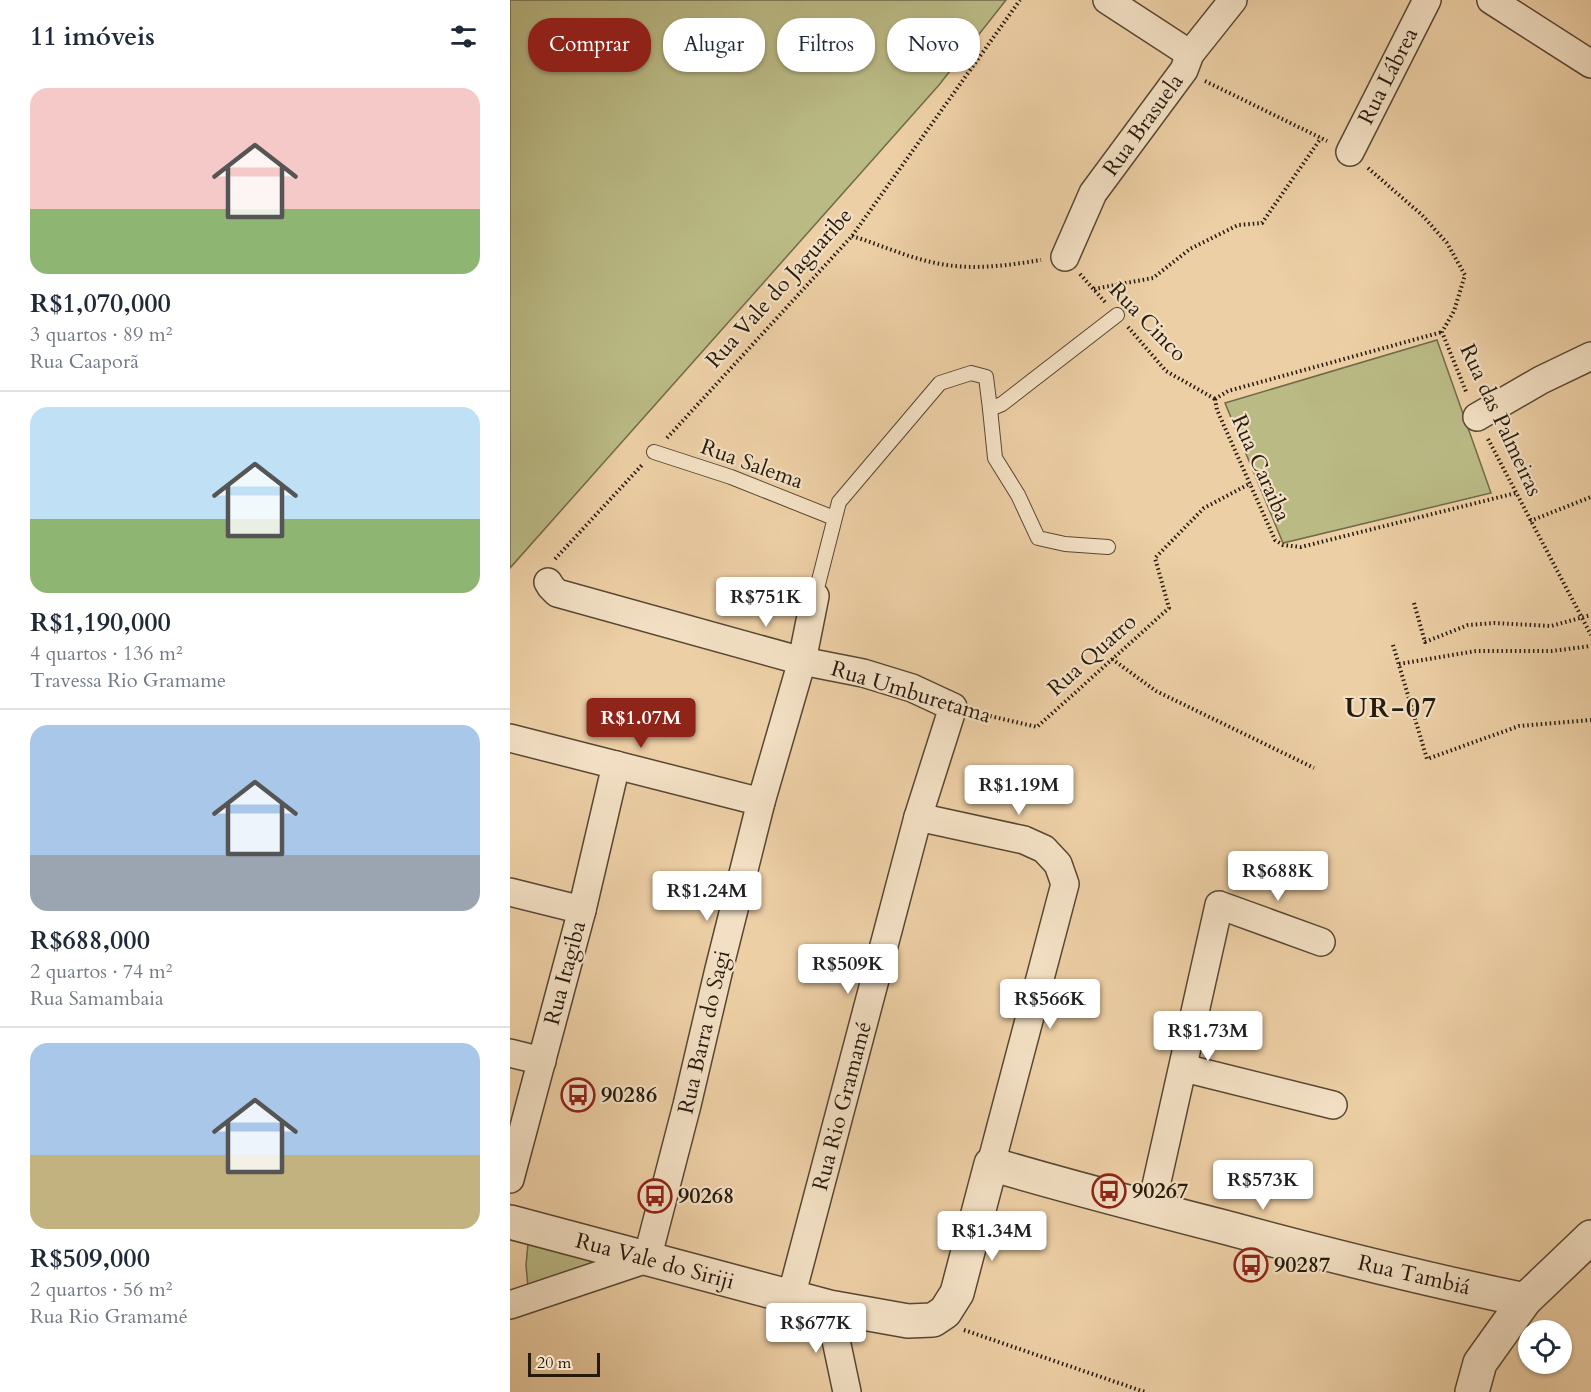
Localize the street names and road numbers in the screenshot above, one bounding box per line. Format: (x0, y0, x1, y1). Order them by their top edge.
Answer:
street label: Rua Lábrea (1351, 22, 1425, 130)
street label: Rua Brasuela (1096, 67, 1191, 182)
street label: Rua Vale do Jaguaribe (699, 201, 859, 375)
street label: Rua Cinco (1102, 276, 1194, 369)
street label: Rua das Palmeiras (1453, 339, 1549, 501)
street label: Rua Caraiba (1224, 410, 1298, 527)
street label: Rua Salema (697, 432, 808, 497)
street label: Rua Quatro (1041, 607, 1143, 703)
street label: Rua Umburetama (827, 653, 995, 731)
street label: Rua Itagiba (537, 917, 593, 1028)
street label: Rua Barra do Sagi (671, 947, 737, 1117)
street label: Rua Rio Gramamé (805, 1018, 879, 1194)
street label: Rua Vale do Siriji (572, 1225, 738, 1297)
street label: Rua Tambiá (1355, 1248, 1474, 1303)

